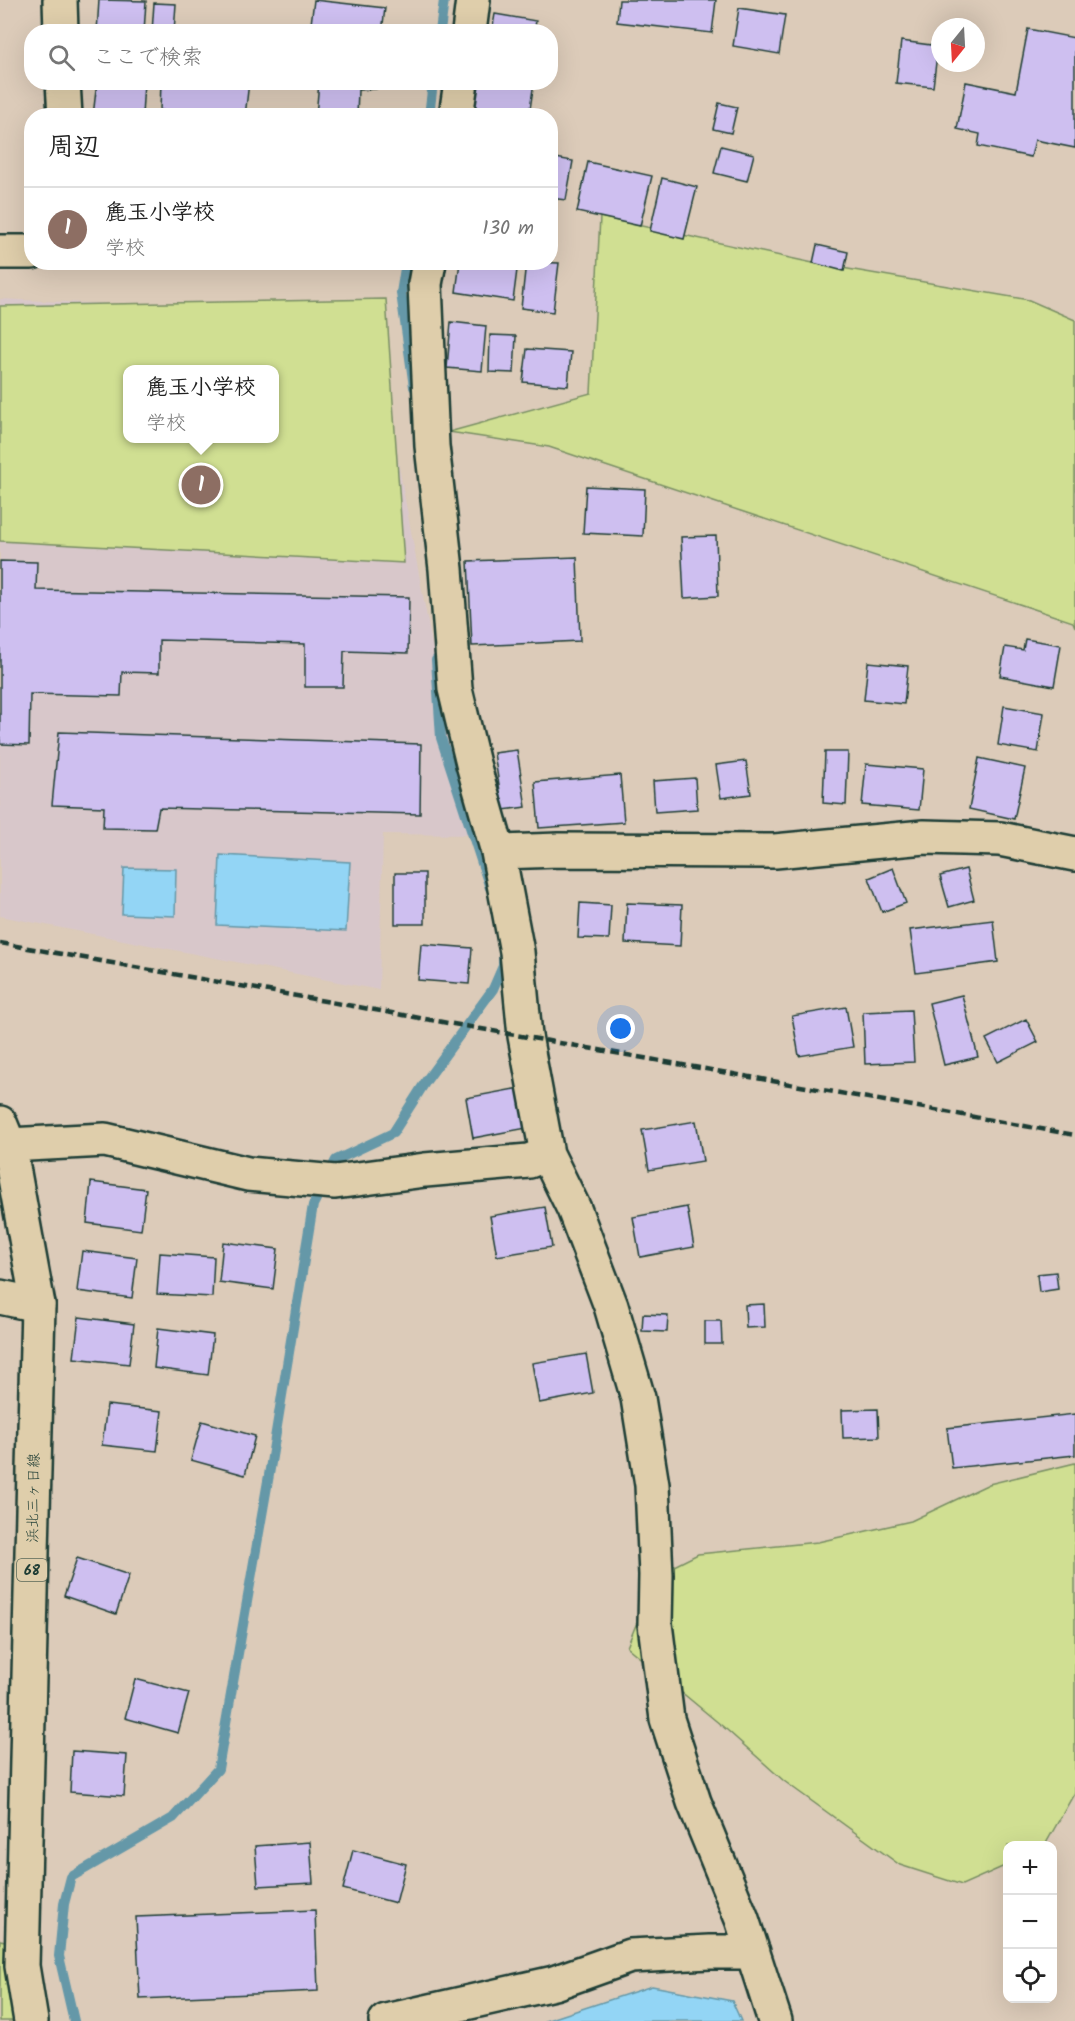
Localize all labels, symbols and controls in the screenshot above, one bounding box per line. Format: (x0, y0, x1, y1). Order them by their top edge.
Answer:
north arrow (931, 18, 985, 72)
search box (24, 24, 558, 90)
icon: search (45, 41, 78, 74)
text: ここで検索 (93, 41, 203, 76)
text: 周辺 (48, 127, 100, 169)
text: 麁玉小学校 (105, 196, 215, 231)
text: 1 (64, 213, 71, 245)
text: 130 m (482, 213, 534, 245)
text: 学校 (105, 233, 145, 265)
popup (123, 365, 279, 443)
text: 麁玉小学校 (146, 371, 256, 406)
text: 学校 (146, 408, 186, 440)
pin: 1 (182, 462, 220, 508)
your location (606, 1014, 635, 1043)
street label: 浜北三ヶ日線 (21, 1453, 47, 1543)
road number: 68 (17, 1559, 47, 1581)
map controls (1003, 1841, 1057, 2003)
button: + (1003, 1841, 1057, 1895)
button: − (1003, 1895, 1057, 1949)
button: locate (1003, 1949, 1057, 2003)

